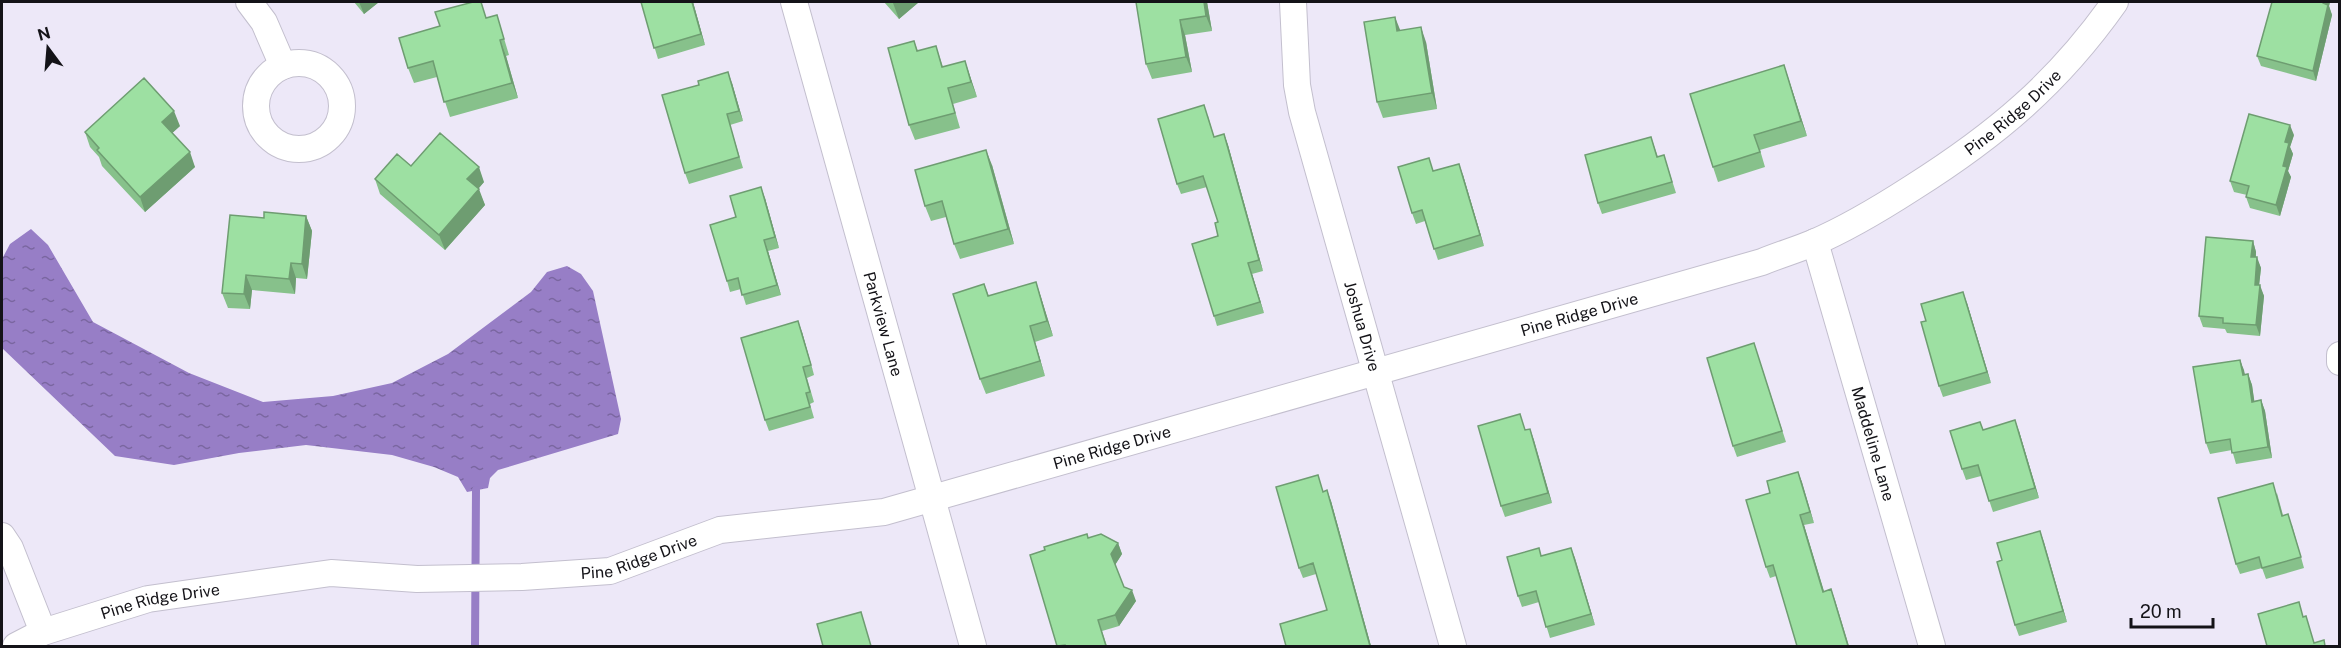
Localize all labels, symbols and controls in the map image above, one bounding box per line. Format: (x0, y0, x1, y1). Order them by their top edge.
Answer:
north arrow (18, 18, 78, 78)
text: N (35, 23, 53, 45)
street label: Pine Ridge Drive (1961, 66, 2065, 160)
street label: Parkview Lane (859, 269, 907, 378)
street label: Joshua Drive (1340, 279, 1384, 373)
street label: Pine Ridge Drive (1518, 289, 1640, 340)
street label: Maddeline Lane (1847, 384, 1899, 503)
street label: Pine Ridge Drive (1051, 422, 1173, 473)
street label: Pine Ridge Drive (580, 530, 700, 583)
street label: Pine Ridge Drive (98, 580, 221, 623)
scale bar (2131, 591, 2214, 629)
text: 20 m (2140, 601, 2182, 622)

